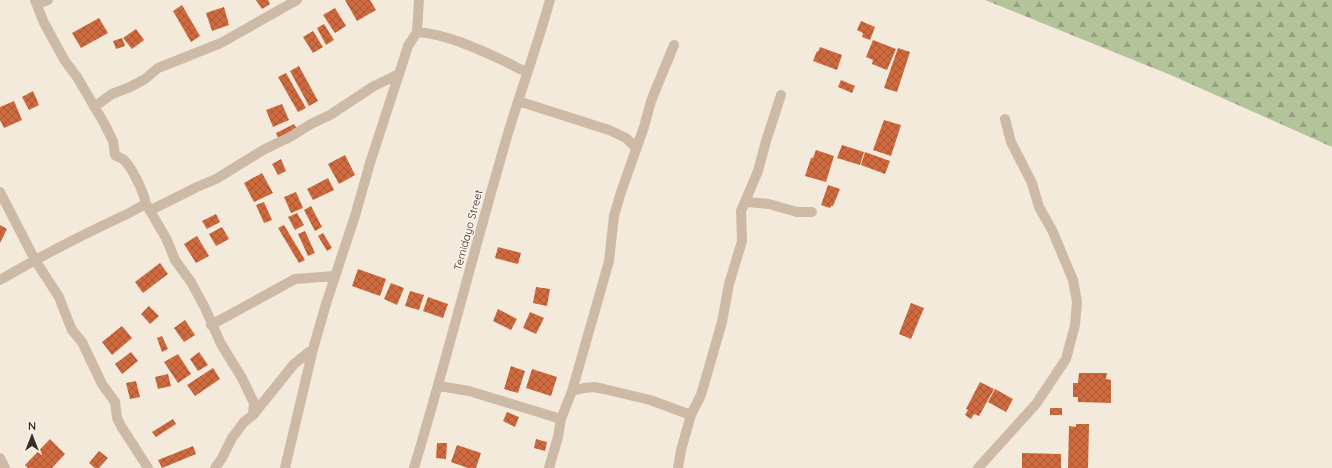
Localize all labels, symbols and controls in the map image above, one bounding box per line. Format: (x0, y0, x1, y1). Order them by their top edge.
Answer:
street label: Temidayo Street (450, 188, 486, 272)
north arrow (12, 416, 52, 456)
text: N (28, 419, 36, 433)

